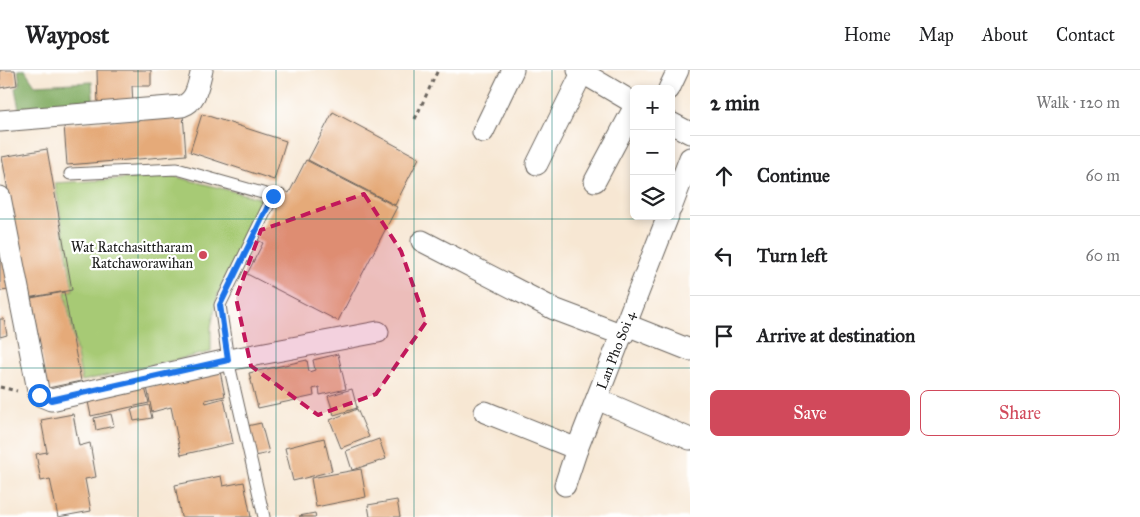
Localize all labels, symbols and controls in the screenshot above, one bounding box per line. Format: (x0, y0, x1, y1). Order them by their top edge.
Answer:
text: Waypost (25, 20, 109, 50)
text: Home (844, 24, 891, 46)
text: Map (919, 24, 954, 46)
text: About (982, 24, 1028, 46)
text: Contact (1056, 24, 1115, 46)
map controls (630, 85, 675, 220)
button: + (630, 85, 675, 130)
text: 2 min (710, 90, 760, 116)
text: Walk · 120 m (1036, 93, 1120, 112)
button: − (630, 130, 675, 175)
icon: ahead (710, 162, 738, 190)
text: Continue (757, 164, 830, 187)
text: 60 m (1086, 166, 1120, 185)
button: layers (630, 175, 675, 220)
route end (262, 185, 285, 208)
place label: Wat Ratchasittharam Ratchaworawihan (71, 239, 193, 272)
icon: left (710, 242, 738, 270)
text: Turn left (757, 244, 827, 267)
text: 60 m (1086, 246, 1120, 265)
marker: Wat Ratchasittharam Ratchaworawihan (197, 249, 209, 261)
street label: Lan Pho Soi 4 (593, 308, 639, 392)
icon: arrive (710, 322, 738, 350)
text: Arrive at destination (757, 324, 915, 347)
route start (28, 384, 51, 407)
button: Save (710, 390, 910, 436)
button: Share (920, 390, 1120, 436)

